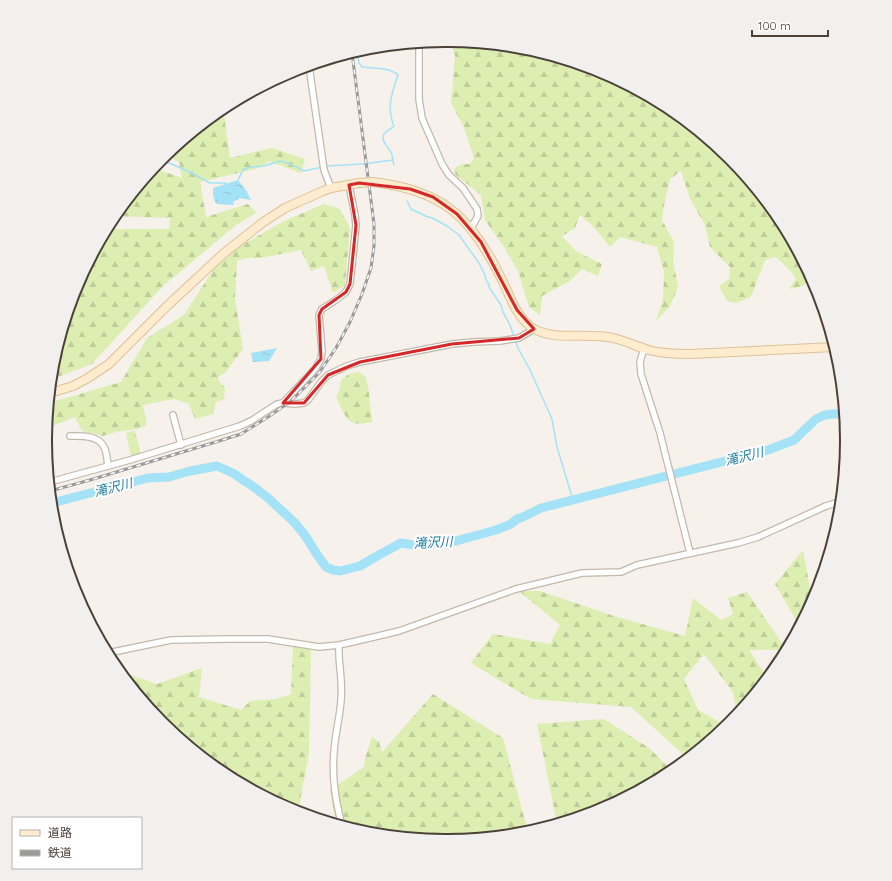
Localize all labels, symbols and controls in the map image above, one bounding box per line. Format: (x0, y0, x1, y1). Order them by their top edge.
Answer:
scale bar (752, 12, 828, 38)
text: 100 m (758, 18, 791, 33)
water label: 滝沢川 (723, 443, 767, 468)
water label: 滝沢川 (92, 474, 136, 499)
water label: 滝沢川 (413, 533, 455, 551)
legend (12, 817, 142, 869)
text: 道路 (48, 825, 72, 840)
text: 鉄道 (48, 845, 72, 860)

